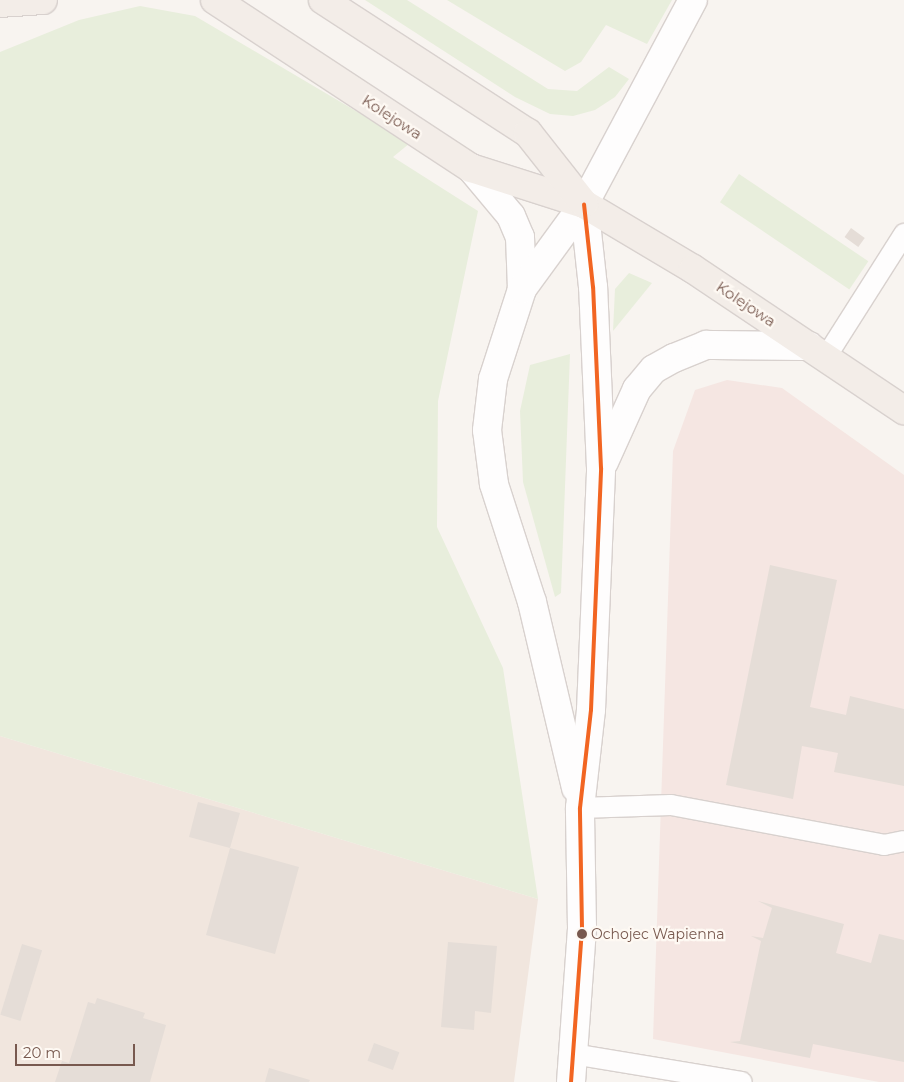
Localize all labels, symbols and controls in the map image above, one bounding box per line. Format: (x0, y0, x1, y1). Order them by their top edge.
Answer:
street label: Kolejowa (359, 91, 425, 143)
street label: Kolejowa (713, 278, 779, 330)
place label: Ochojec Wapienna (591, 926, 725, 942)
marker: Ochojec Wapienna (577, 929, 587, 939)
scale bar (18, 1034, 138, 1066)
text: 20 m (23, 1043, 61, 1062)

